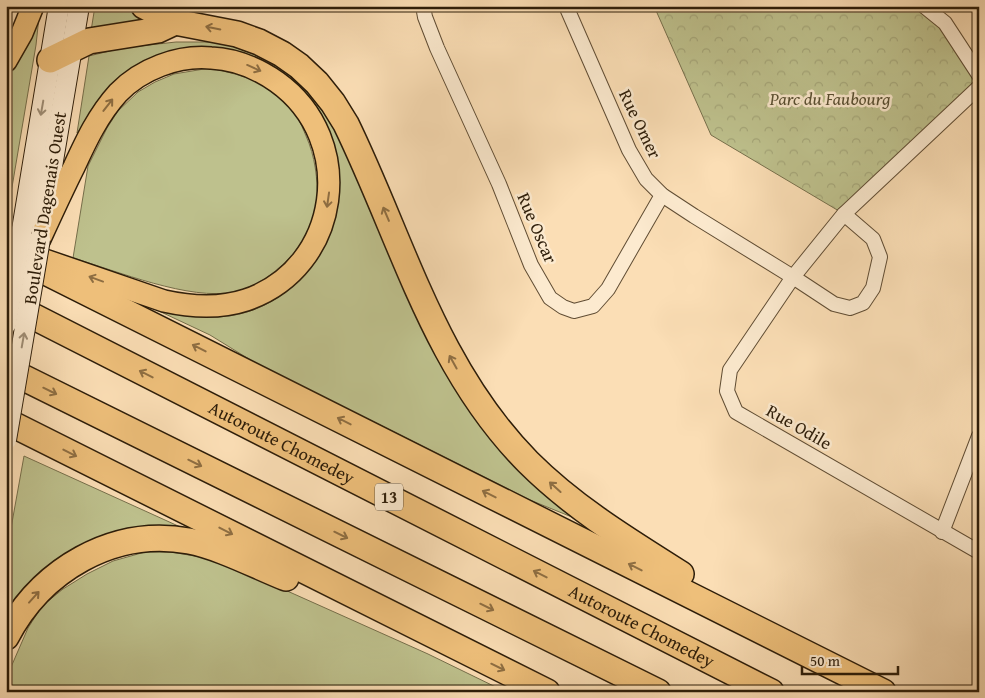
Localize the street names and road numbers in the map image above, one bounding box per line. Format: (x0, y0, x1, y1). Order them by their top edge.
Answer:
street label: Rue Omer (612, 85, 669, 163)
street label: Boulevard Dagenais Ouest (16, 109, 73, 306)
street label: Rue Oscar (510, 188, 565, 268)
street label: Autoroute Chomedey (204, 394, 359, 491)
street label: Rue Odile (761, 397, 837, 456)
road number: 13 (375, 484, 403, 511)
street label: Autoroute Chomedey (564, 577, 719, 674)

